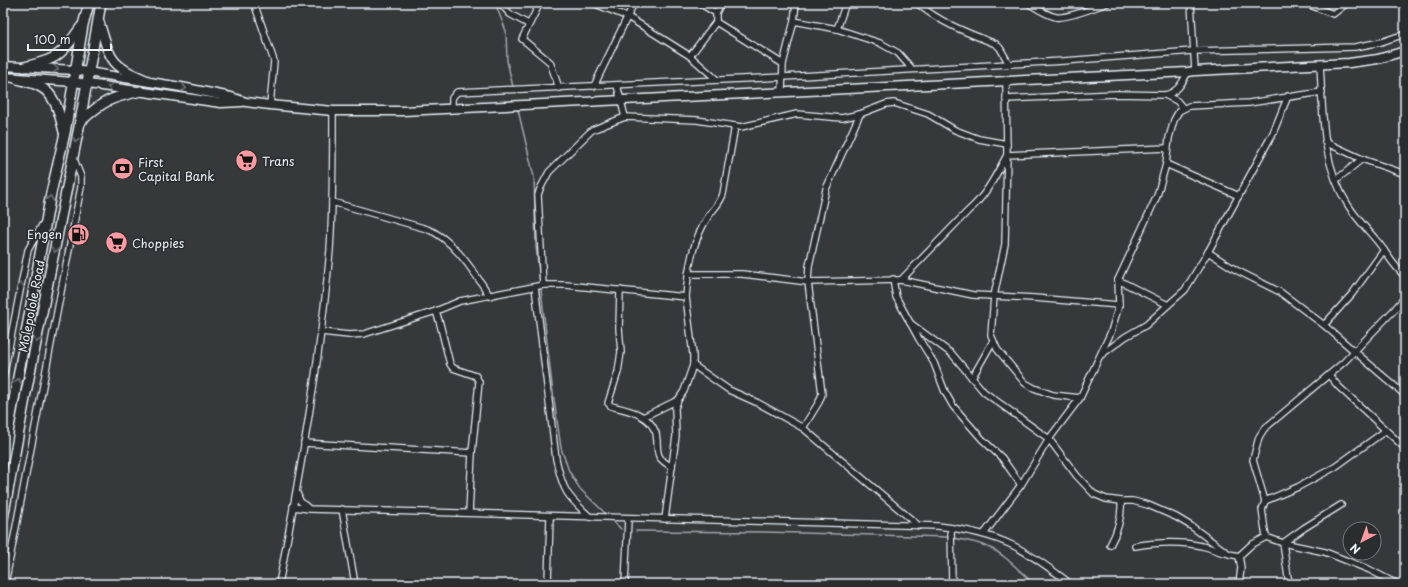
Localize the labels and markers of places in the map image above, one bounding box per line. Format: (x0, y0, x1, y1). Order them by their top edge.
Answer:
supermarket icon: Trans (234, 148, 260, 174)
place label: Trans (262, 152, 295, 170)
place label: First Capital Bank (138, 153, 215, 185)
bank icon: First Capital Bank (110, 156, 136, 182)
fuel station icon: Engen (65, 221, 91, 247)
place label: Engen (27, 225, 62, 243)
supermarket icon: Choppies (104, 230, 130, 256)
place label: Choppies (132, 234, 185, 252)

